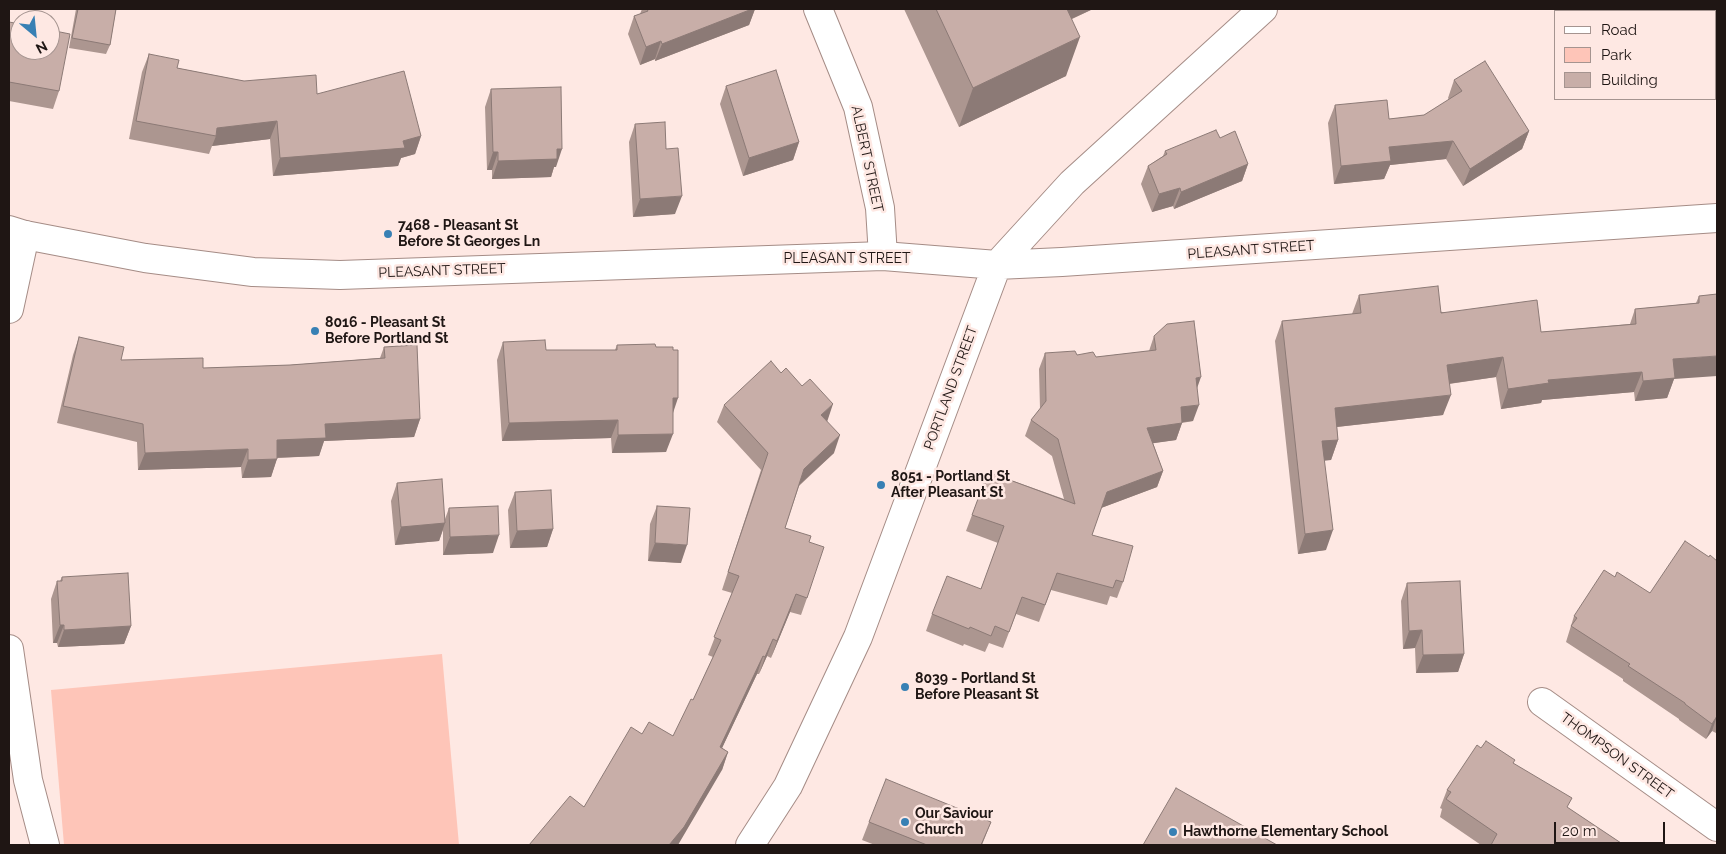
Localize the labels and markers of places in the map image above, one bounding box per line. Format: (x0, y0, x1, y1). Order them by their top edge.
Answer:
place label: 7468 - Pleasant St Before St Georges Ln (398, 218, 540, 250)
marker: 7468 - Pleasant St Before St Georges Ln (382, 228, 394, 240)
place label: 8016 - Pleasant St Before Portland St (325, 315, 448, 348)
marker: 8016 - Pleasant St Before Portland St (309, 325, 321, 337)
place label: 8051 - Portland St After Pleasant St (891, 469, 1010, 502)
marker: 8051 - Portland St After Pleasant St (875, 479, 887, 491)
place label: 8039 - Portland St Before Pleasant St (915, 671, 1039, 704)
marker: 8039 - Portland St Before Pleasant St (899, 681, 911, 693)
place label: Our Saviour Church (915, 806, 993, 839)
marker: Our Saviour Church (899, 816, 911, 828)
place label: Hawthorne Elementary School (1183, 824, 1388, 840)
marker: Hawthorne Elementary School (1167, 826, 1179, 838)

